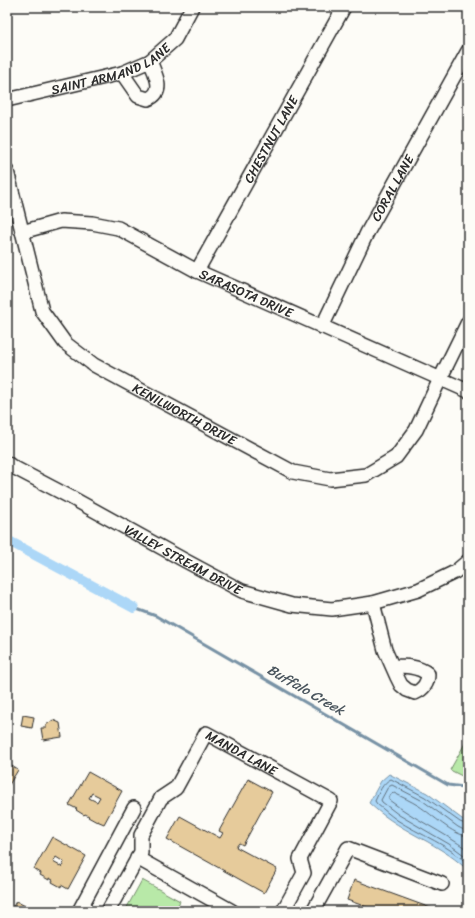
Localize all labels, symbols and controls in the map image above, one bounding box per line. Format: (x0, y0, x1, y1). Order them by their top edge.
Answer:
street label: SAINT ARMAND LANE (49, 36, 176, 101)
street label: CHESTNUT LANE (237, 90, 305, 187)
street label: CORAL LANE (364, 149, 420, 225)
street label: SARASOTA DRIVE (196, 262, 298, 324)
street label: KENILWORTH DRIVE (128, 376, 242, 452)
street label: VALLEY STREAM DRIVE (120, 518, 247, 601)
water label: Buffalo Creek (262, 658, 351, 723)
street label: MANDA LANE (202, 724, 282, 782)

